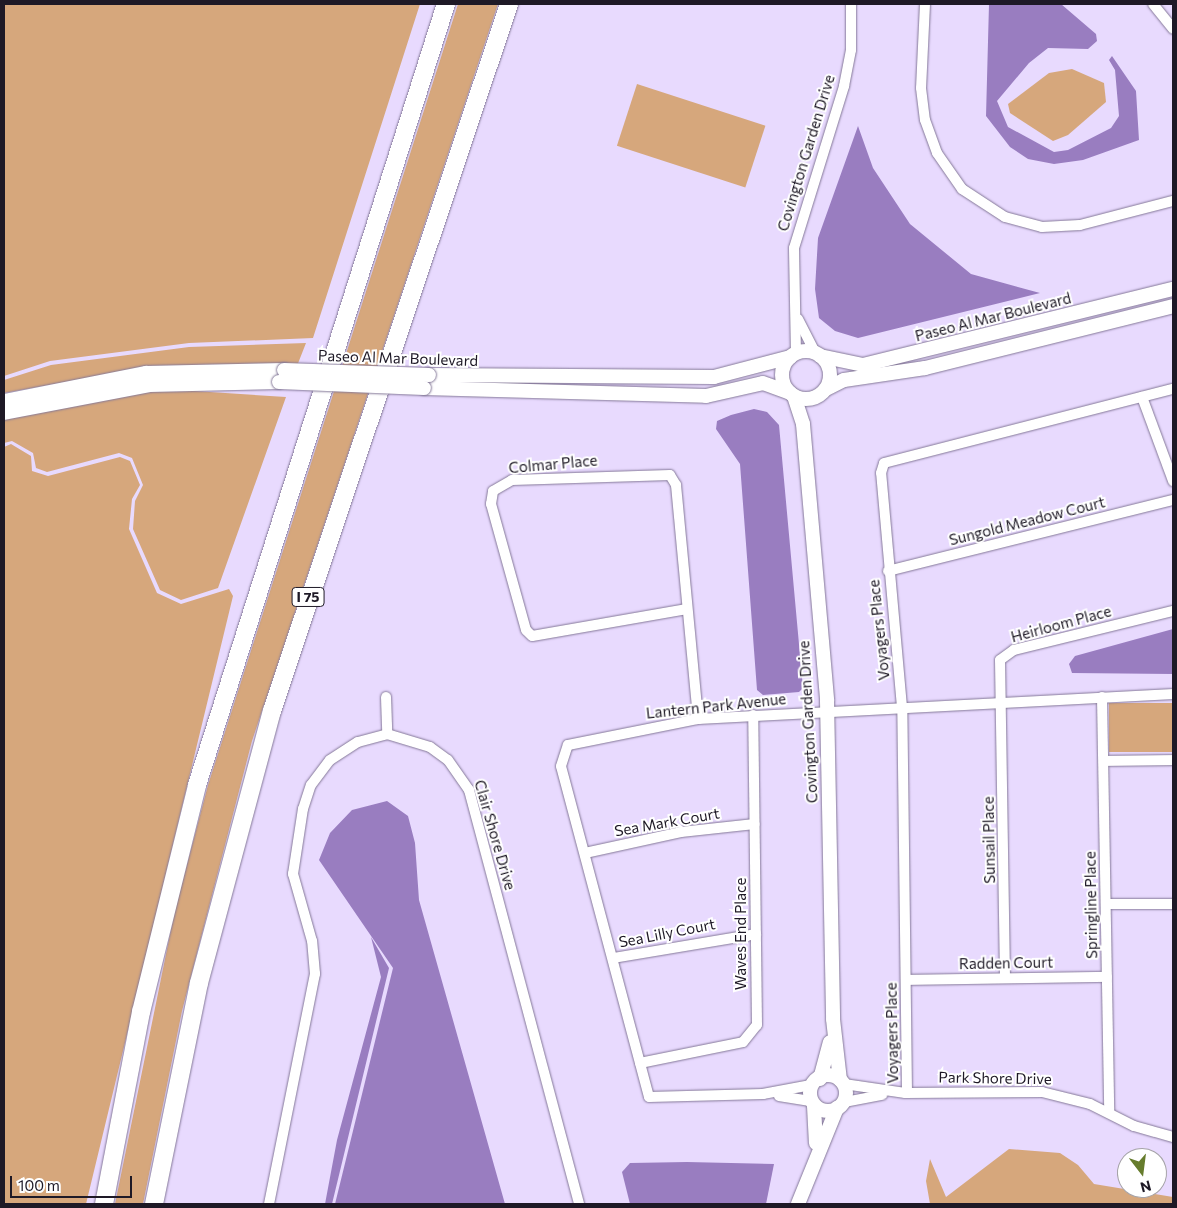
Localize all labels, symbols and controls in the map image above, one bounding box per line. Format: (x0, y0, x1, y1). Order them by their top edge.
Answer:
street label: Covington Garden Drive (774, 73, 838, 233)
street label: Paseo Al Mar Boulevard (913, 289, 1073, 345)
street label: Paseo Al Mar Boulevard (318, 346, 478, 370)
street label: Colmar Place (508, 451, 598, 477)
street label: Sungold Meadow Court (947, 493, 1107, 549)
street label: Voyagers Place (865, 579, 893, 681)
road number: I 75 (290, 586, 326, 608)
street label: Heirloom Place (1009, 602, 1113, 646)
street label: Covington Garden Drive (795, 640, 821, 804)
street label: Lantern Park Avenue (645, 690, 787, 722)
street label: Clair Shore Drive (471, 778, 519, 892)
street label: Sunsail Place (979, 796, 999, 884)
street label: Sea Mark Court (613, 804, 721, 840)
street label: Springline Place (1081, 851, 1101, 959)
street label: Waves End Place (732, 878, 750, 990)
street label: Sea Lilly Court (617, 915, 717, 951)
street label: Radden Court (959, 953, 1053, 973)
street label: Voyagers Place (882, 982, 902, 1084)
street label: Park Shore Drive (938, 1068, 1052, 1088)
north arrow (1117, 1148, 1167, 1198)
scale bar (12, 1166, 135, 1198)
text: 100 m (18, 1176, 60, 1194)
text: N (1138, 1177, 1153, 1197)

